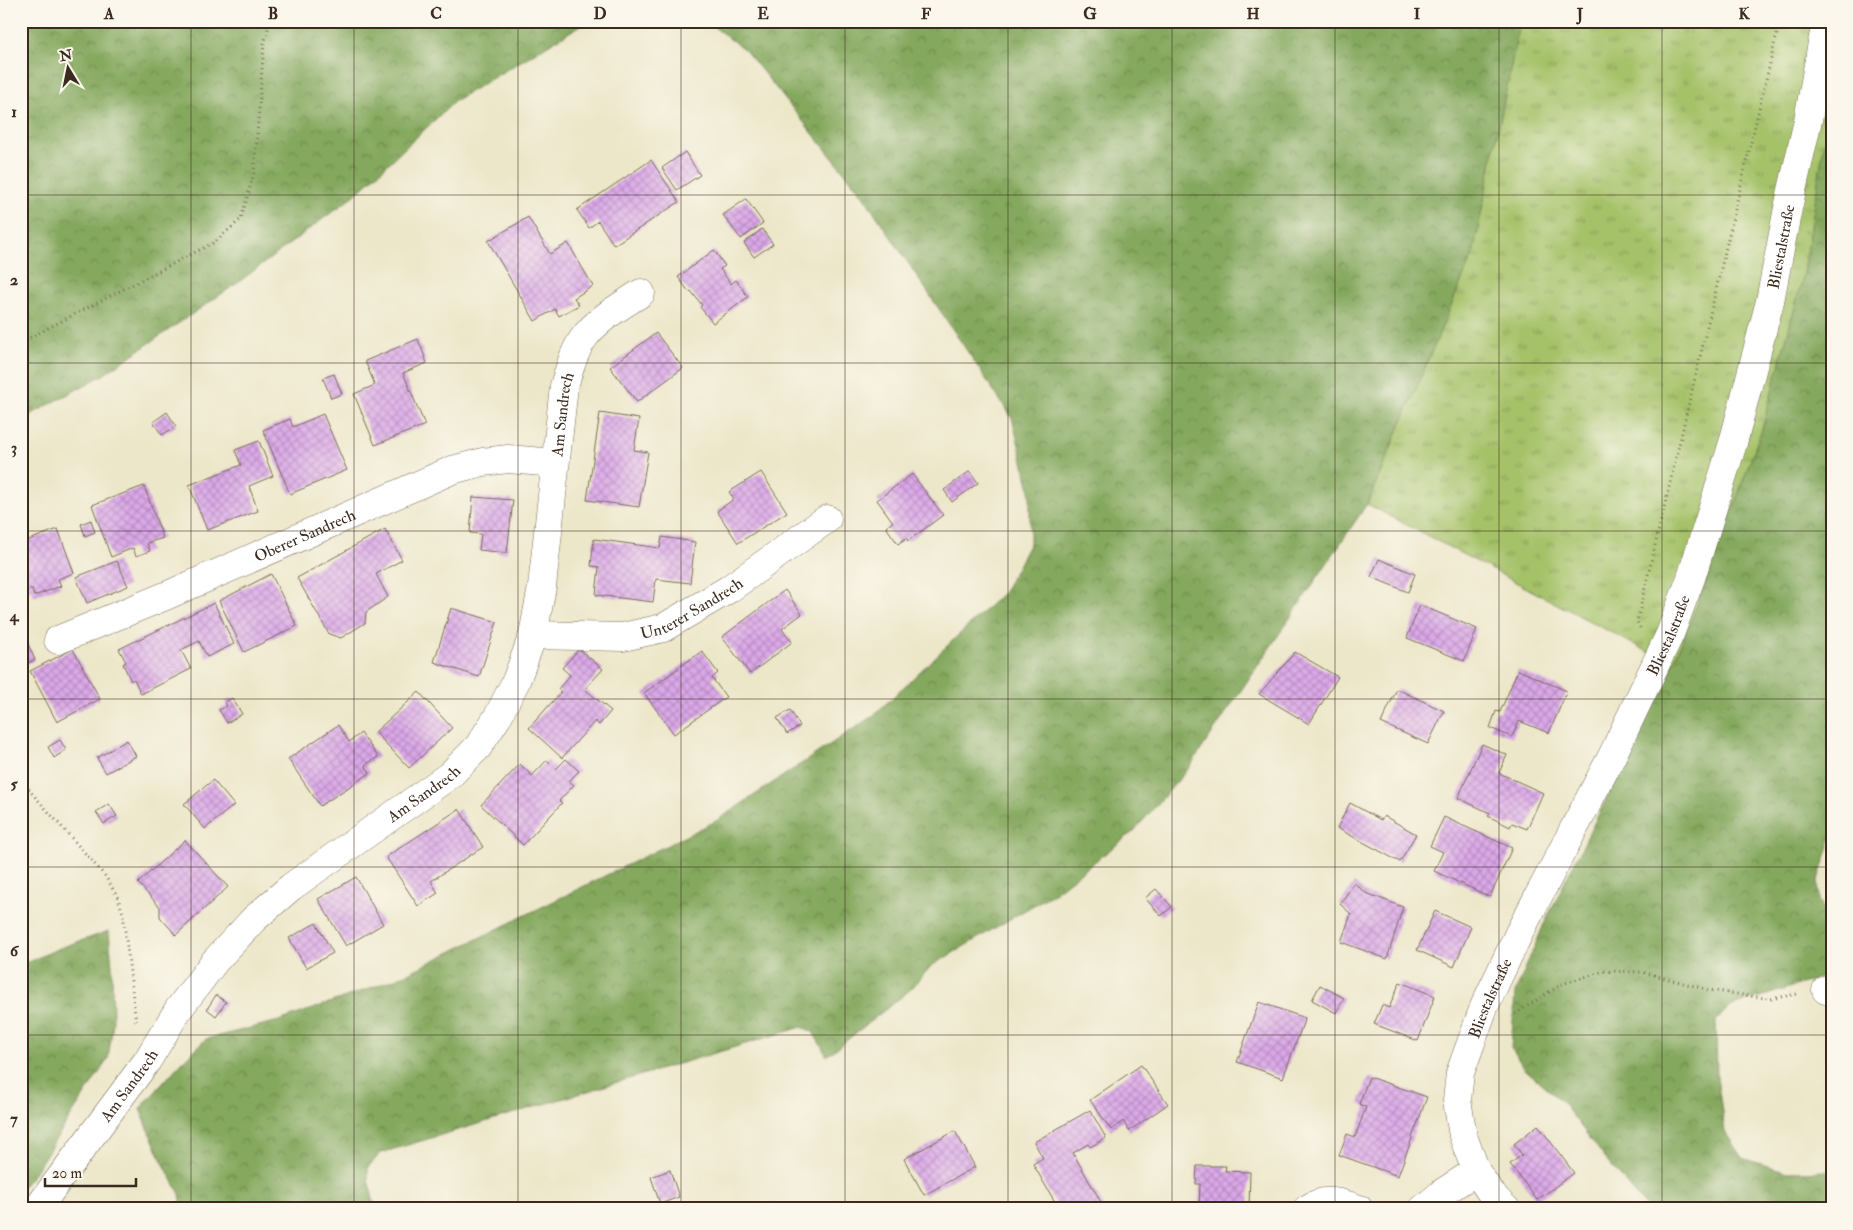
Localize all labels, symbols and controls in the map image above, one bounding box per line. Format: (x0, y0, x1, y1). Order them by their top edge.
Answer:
text: A (103, 4, 115, 24)
text: B (268, 4, 278, 24)
text: C (430, 4, 442, 24)
text: D (593, 4, 607, 24)
text: E (757, 4, 769, 24)
text: F (921, 4, 931, 24)
text: G (1083, 4, 1097, 24)
text: H (1246, 4, 1260, 24)
text: I (1414, 4, 1421, 24)
text: J (1576, 4, 1584, 25)
text: K (1738, 4, 1750, 24)
north arrow (42, 42, 92, 92)
text: N (57, 46, 74, 65)
text: 1 (11, 102, 17, 122)
street label: Bliestalstraße (1764, 203, 1799, 291)
text: 2 (10, 270, 18, 290)
street label: Am Sandrech (547, 369, 579, 458)
text: 3 (11, 438, 17, 458)
street label: Oberer Sandrech (251, 505, 359, 567)
street label: Unterer Sandrech (639, 573, 748, 644)
street label: Bliestalstraße (1643, 592, 1695, 679)
text: 4 (9, 606, 20, 626)
street label: Am Sandrech (383, 761, 465, 828)
text: 5 (10, 774, 18, 794)
text: 6 (10, 941, 20, 961)
street label: Bliestalstraße (1464, 955, 1517, 1041)
street label: Am Sandrech (96, 1045, 163, 1127)
text: 7 (10, 1109, 18, 1129)
scale bar (45, 1155, 136, 1187)
text: 20 m (52, 1164, 82, 1183)

